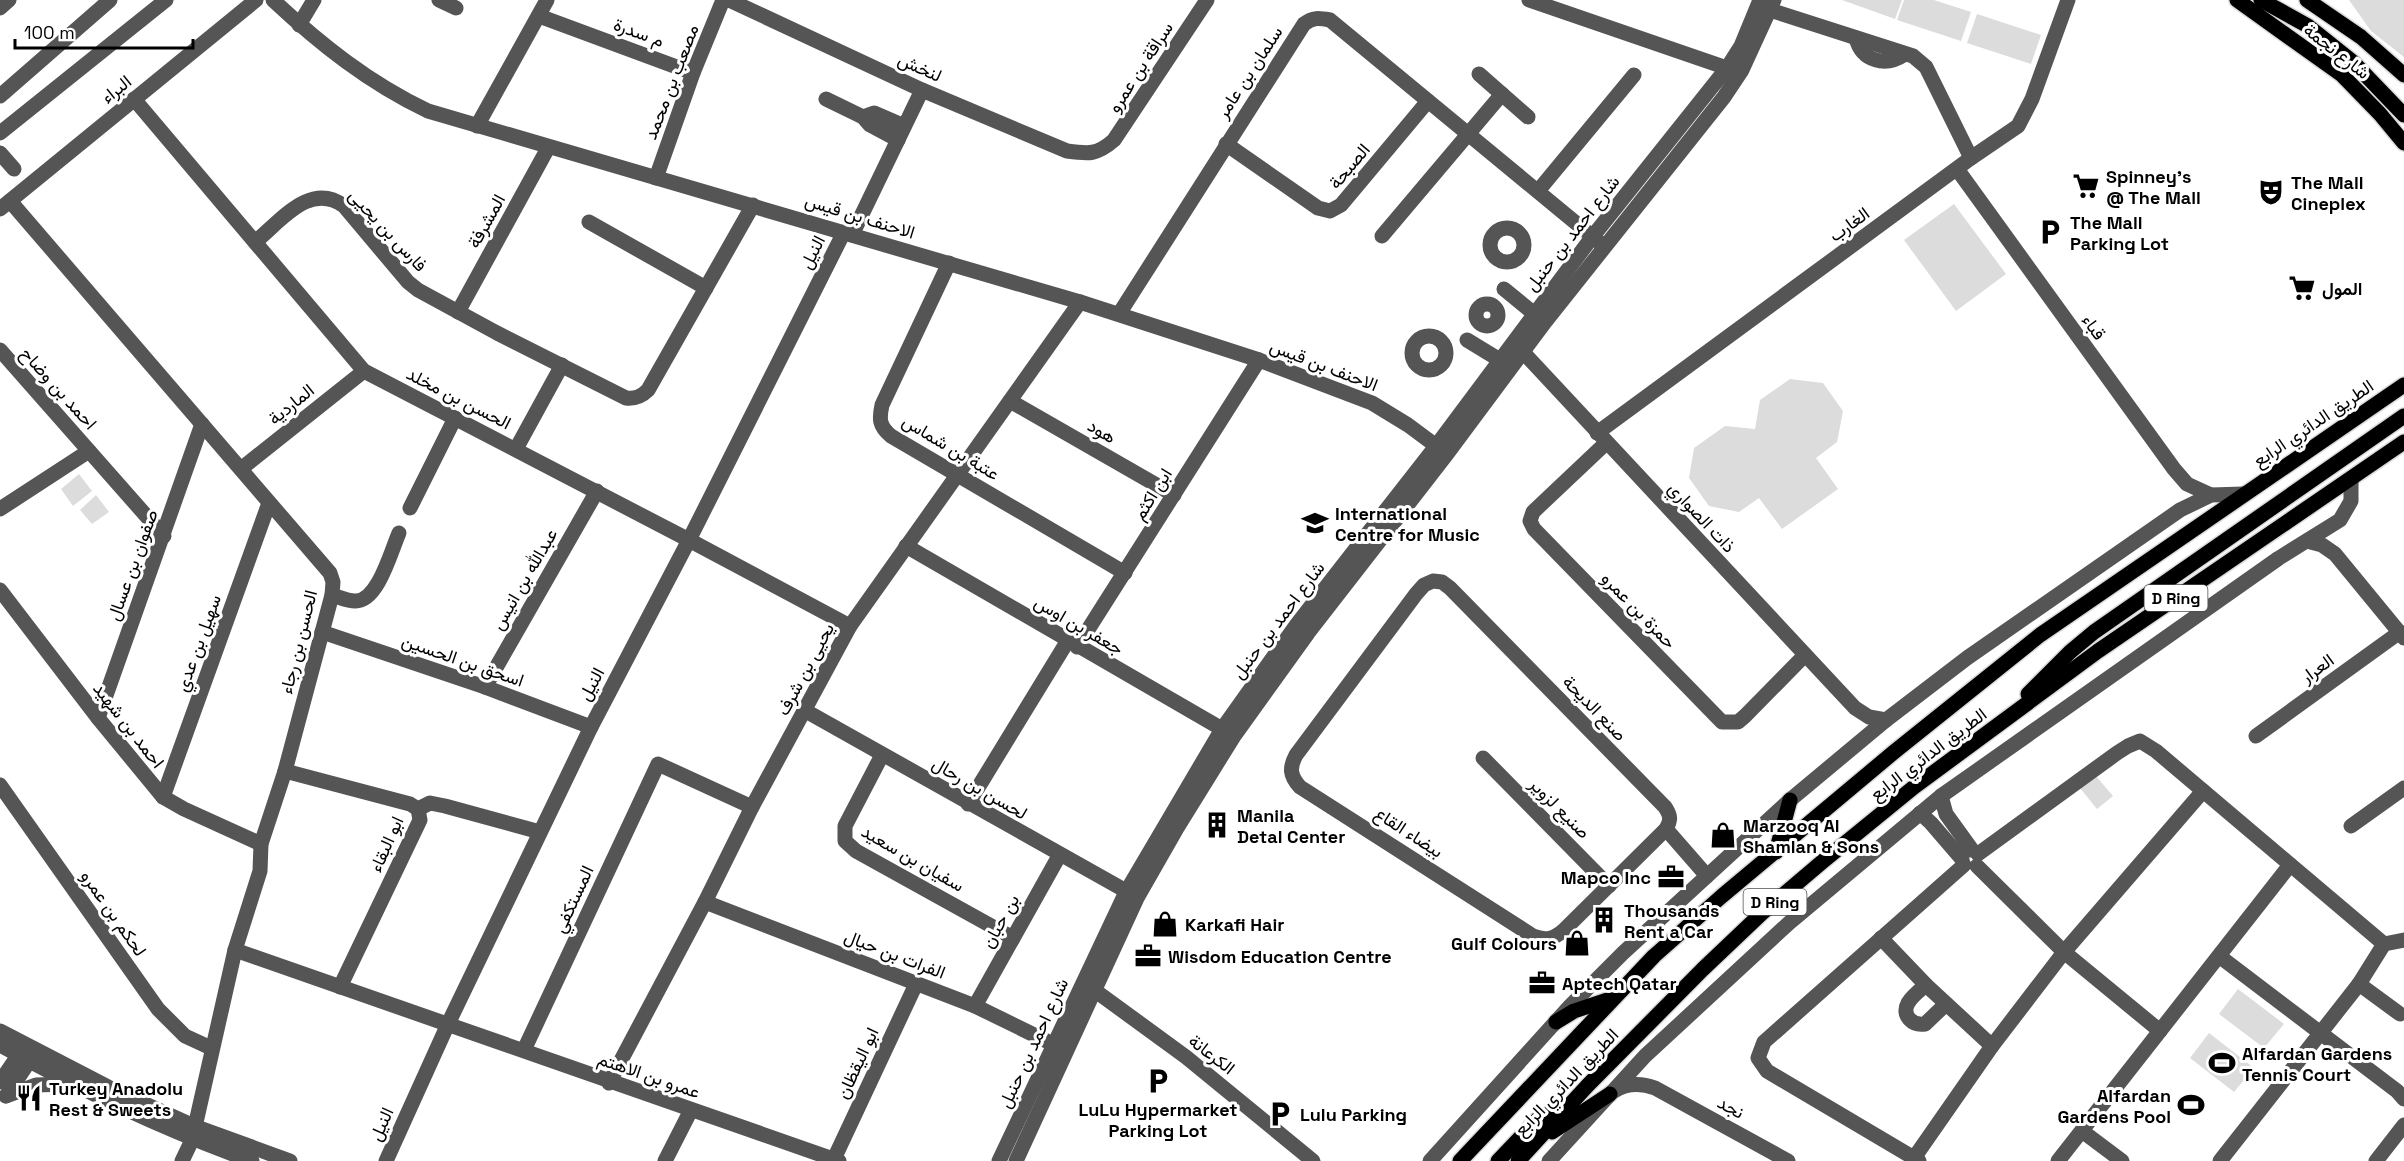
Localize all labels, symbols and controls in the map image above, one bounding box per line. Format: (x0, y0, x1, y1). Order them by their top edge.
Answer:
scale bar (15, 12, 194, 50)
street label: م سدرة (610, 12, 667, 53)
street label: سراقة بن عمرو (1102, 17, 1178, 117)
street label: شارع نجمة (2299, 18, 2375, 85)
text: 100 m (24, 21, 75, 44)
street label: مصعب بن محمد (639, 21, 703, 143)
street label: سلمان بن عامر (1210, 22, 1287, 123)
street label: لنخش (894, 47, 946, 87)
street label: البراء (96, 70, 136, 108)
street label: الصبحة (1323, 138, 1375, 194)
place label: Spinney's @ The Mall (2106, 165, 2201, 209)
street label: شارع احمد بن حنبل (1520, 170, 1625, 296)
supermarket icon: Spinney's @ The Mall (2071, 171, 2101, 201)
place label: The Mall Cineplex (2291, 171, 2366, 215)
theatre icon: The Mall Cineplex (2256, 177, 2286, 207)
street label: فارس بن يحيى (344, 184, 432, 276)
street label: الاحنف بن قيس (802, 188, 918, 244)
street label: المشرفة (462, 190, 510, 252)
street label: الغارب (1824, 202, 1874, 246)
place label: The Mall Parking Lot (2070, 211, 2169, 255)
parking icon: The Mall Parking Lot (2035, 217, 2065, 247)
street label: النيل (794, 231, 830, 273)
supermarket icon: المول (2287, 273, 2317, 303)
place label: المول (2322, 277, 2362, 300)
street label: قباء (2077, 310, 2111, 344)
street label: الاحنف بن قيس (1267, 334, 1381, 396)
street label: احمد بن وضاح (15, 342, 102, 435)
street label: الحسن بن مخلد (403, 362, 515, 434)
street label: الطريق الدائري الرابع (2248, 374, 2380, 475)
street label: الماردية (263, 378, 319, 430)
street label: عتبة بن شماس (898, 409, 1004, 485)
street label: هود (1084, 414, 1120, 448)
street label: ابن اكثم (1127, 464, 1178, 525)
street label: ذات الصواري (1660, 477, 1741, 560)
place label: International Centre for Music (1335, 502, 1480, 546)
street label: صفوان بن عسال (101, 506, 163, 624)
school or university icon: International Centre for Music (1300, 508, 1330, 538)
street label: عبدالله بن انيس (486, 524, 562, 634)
street label: شارع احمد بن حنبل (1226, 557, 1330, 684)
street label: حمزة بن عمرو (1597, 567, 1681, 653)
road number: D Ring (2144, 585, 2208, 611)
street label: الحسن بن رجاء (274, 588, 322, 696)
street label: جعفر بن اوس (1030, 590, 1128, 660)
street label: سهيل بن عدي (170, 591, 230, 696)
street label: يحيى بن شرف (771, 619, 839, 719)
street label: اسحق بن الحسين (399, 628, 527, 692)
street label: العرار (2295, 648, 2338, 688)
street label: النيل (573, 663, 609, 705)
street label: صنع الديحة (1557, 670, 1632, 746)
street label: احمد بن شهيد (88, 677, 170, 773)
street label: الطريق الدائري الرابع (1865, 702, 1994, 809)
street label: لحسن بن رحال (928, 751, 1032, 825)
street label: صنيع لزوير (1523, 772, 1595, 844)
street label: بيضاء القاع (1370, 801, 1448, 864)
place label: Manila Detal Center (1237, 804, 1345, 848)
building icon: Manila Detal Center (1202, 810, 1232, 840)
street label: ابو البقاء (364, 813, 408, 875)
place label: Marzooq Al Shamlan & Sons (1743, 814, 1879, 858)
street label: سفيان بن سعيد (858, 819, 968, 897)
shop icon: Marzooq Al Shamlan & Sons (1708, 820, 1738, 850)
street label: المستكفي (547, 862, 602, 938)
office icon: Mapco Inc (1656, 862, 1686, 892)
street label: لحكم بن عمرو (75, 865, 152, 961)
place label: Mapco Inc (1561, 866, 1651, 889)
road number: D Ring (1744, 889, 1806, 915)
street label: بن حبان (976, 890, 1024, 952)
place label: Thousands Rent a Car (1624, 899, 1720, 943)
building icon: Thousands Rent a Car (1589, 905, 1619, 935)
shop icon: Karkafi Hair (1150, 909, 1180, 939)
place label: Karkafi Hair (1185, 913, 1284, 936)
street label: الفرات بن حيال (841, 924, 949, 984)
shop icon: Gulf Colours (1562, 928, 1592, 958)
place label: Gulf Colours (1451, 932, 1557, 955)
office icon: Wisdom Education Centre (1133, 941, 1163, 971)
place label: Wisdom Education Centre (1168, 945, 1392, 968)
office icon: Aptech Qatar (1527, 968, 1557, 998)
place label: Aptech Qatar (1562, 972, 1677, 995)
street label: شارع احمد بن حنبل (993, 974, 1074, 1112)
street label: الطريق الدائري الرابع (1509, 1023, 1626, 1143)
street label: ابو اليقظان (831, 1024, 883, 1102)
street label: الكرعانة (1184, 1029, 1240, 1079)
place label: Alfardan Gardens Tennis Court (2242, 1042, 2392, 1086)
street label: عمرو بن الاهتم (594, 1047, 703, 1104)
sports icon: Alfardan Gardens Tennis Court (2207, 1048, 2237, 1078)
parking icon: LuLu Hypermarket Parking Lot (1143, 1066, 1173, 1096)
place label: Turkey Anadolu Rest & Sweets (49, 1077, 183, 1121)
restaurant icon: Turkey Anadolu Rest & Sweets (14, 1083, 44, 1113)
place label: Alfardan Gardens Pool (2057, 1084, 2171, 1128)
street label: نجد (1714, 1090, 1748, 1124)
sports icon: Alfardan Gardens Pool (2176, 1090, 2206, 1120)
place label: LuLu Hypermarket Parking Lot (1079, 1098, 1237, 1142)
parking icon: Lulu Parking (1265, 1099, 1295, 1129)
street label: النيل (363, 1103, 399, 1145)
place label: Lulu Parking (1300, 1103, 1407, 1126)

